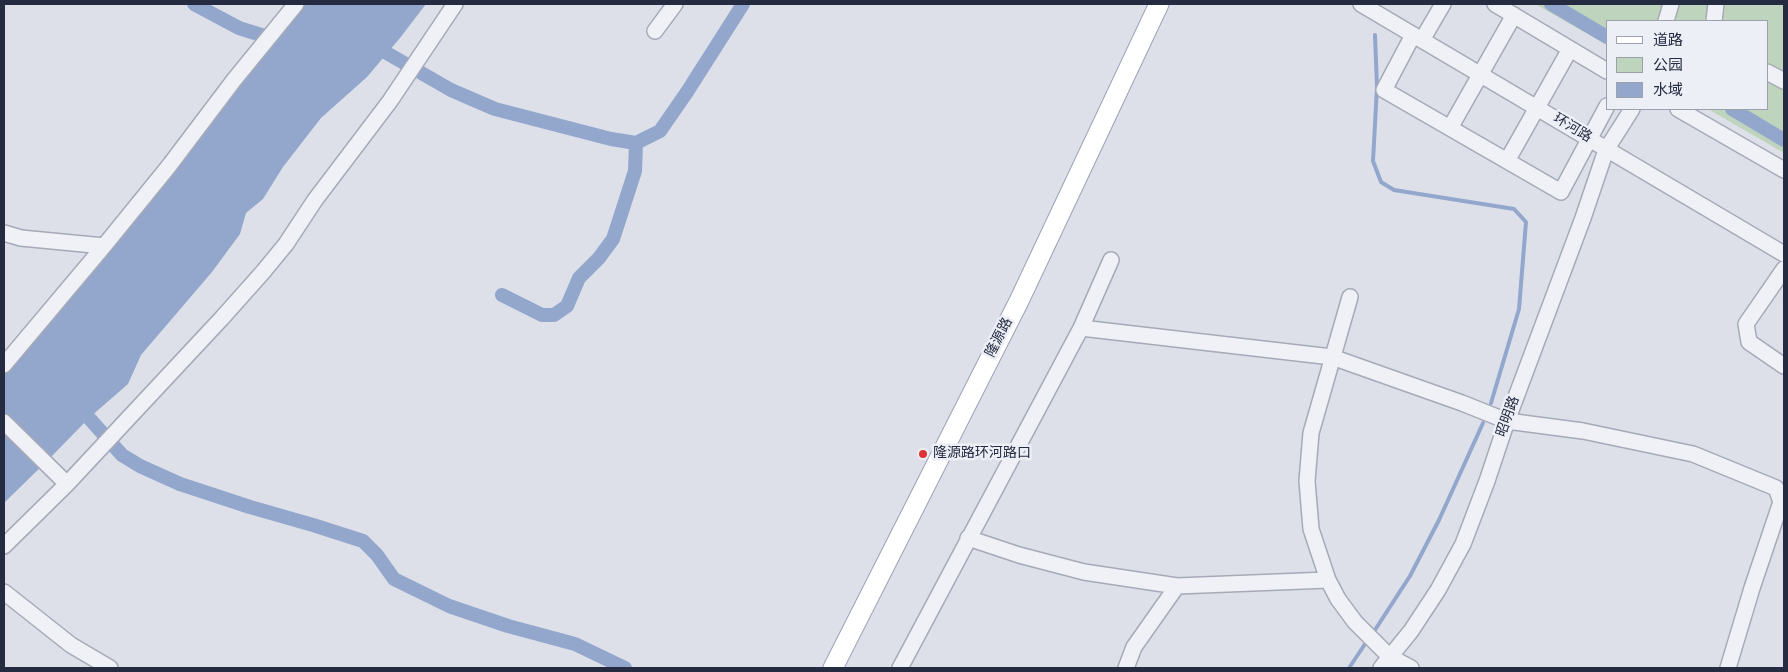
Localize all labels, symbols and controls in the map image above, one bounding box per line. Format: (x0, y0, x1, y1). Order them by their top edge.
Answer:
legend (1606, 20, 1768, 110)
text: 道路 (1653, 32, 1683, 51)
text: 公园 (1653, 57, 1683, 76)
text: 水域 (1653, 82, 1683, 101)
street label: 环河路 (1550, 111, 1594, 147)
street label: 隆源路 (983, 315, 1017, 361)
street label: 昭明路 (1494, 394, 1524, 440)
place label: 隆源路环河路口 (933, 446, 1031, 462)
marker: 隆源路环河路口 (917, 448, 929, 460)

